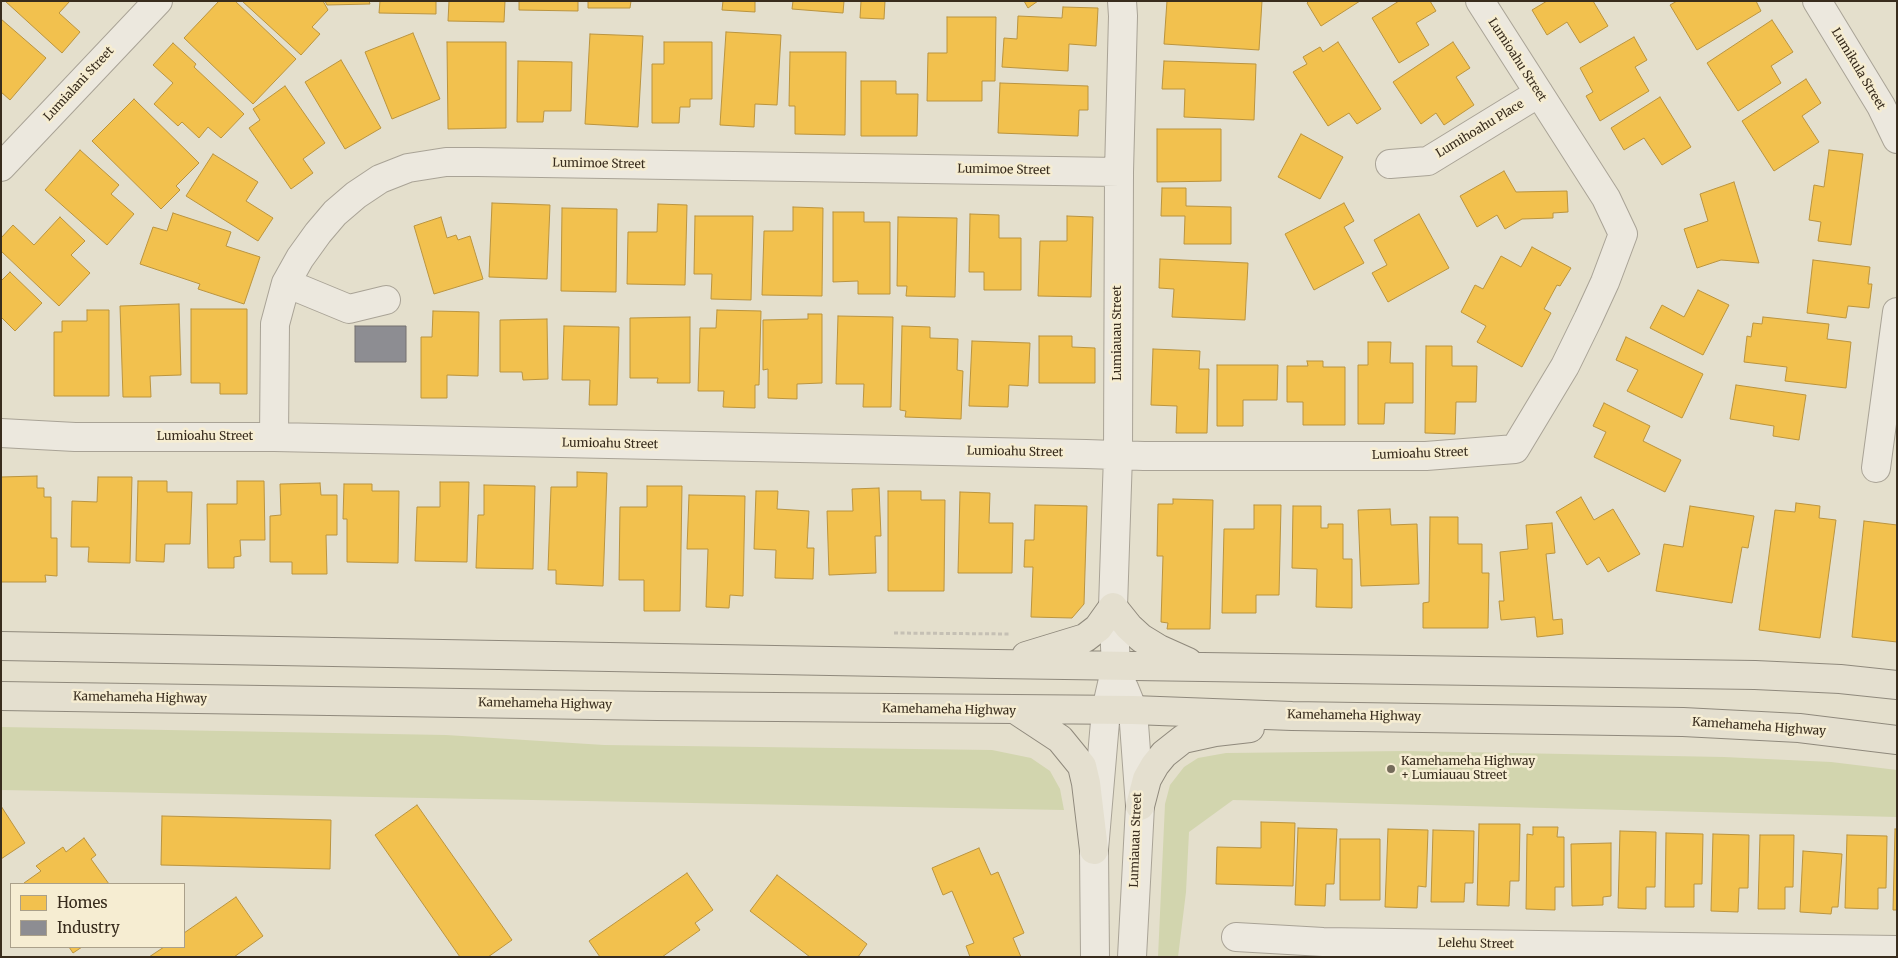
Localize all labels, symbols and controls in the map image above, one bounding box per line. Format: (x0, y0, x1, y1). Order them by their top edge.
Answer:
street label: Lumioahu Street (1485, 16, 1549, 104)
street label: Lumikula Street (1828, 25, 1888, 113)
street label: Lumialani Street (41, 44, 117, 124)
street label: Lumihoahu Place (1433, 97, 1527, 161)
street label: Lumimoe Street (552, 156, 646, 172)
street label: Lumimoe Street (957, 162, 1051, 178)
street label: Lumiauau Street (1111, 285, 1125, 381)
street label: Lumioahu Street (157, 430, 253, 444)
street label: Lumioahu Street (562, 436, 658, 452)
street label: Lumioahu Street (967, 444, 1063, 460)
street label: Lumioahu Street (1372, 445, 1468, 463)
street label: Kamehameha Highway (73, 690, 207, 706)
street label: Kamehameha Highway (478, 696, 612, 712)
street label: Kamehameha Highway (882, 702, 1016, 718)
street label: Kamehameha Highway (1287, 708, 1421, 724)
street label: Kamehameha Highway (1692, 715, 1826, 739)
place label: Kamehameha Highway + Lumiauau Street (1401, 755, 1535, 783)
marker: Kamehameha Highway + Lumiauau Street (1385, 763, 1397, 775)
street label: Lumiauau Street (1127, 792, 1145, 888)
legend (10, 883, 185, 948)
text: Homes (57, 893, 108, 912)
text: Industry (57, 918, 120, 937)
street label: Lelehu Street (1438, 936, 1514, 952)

